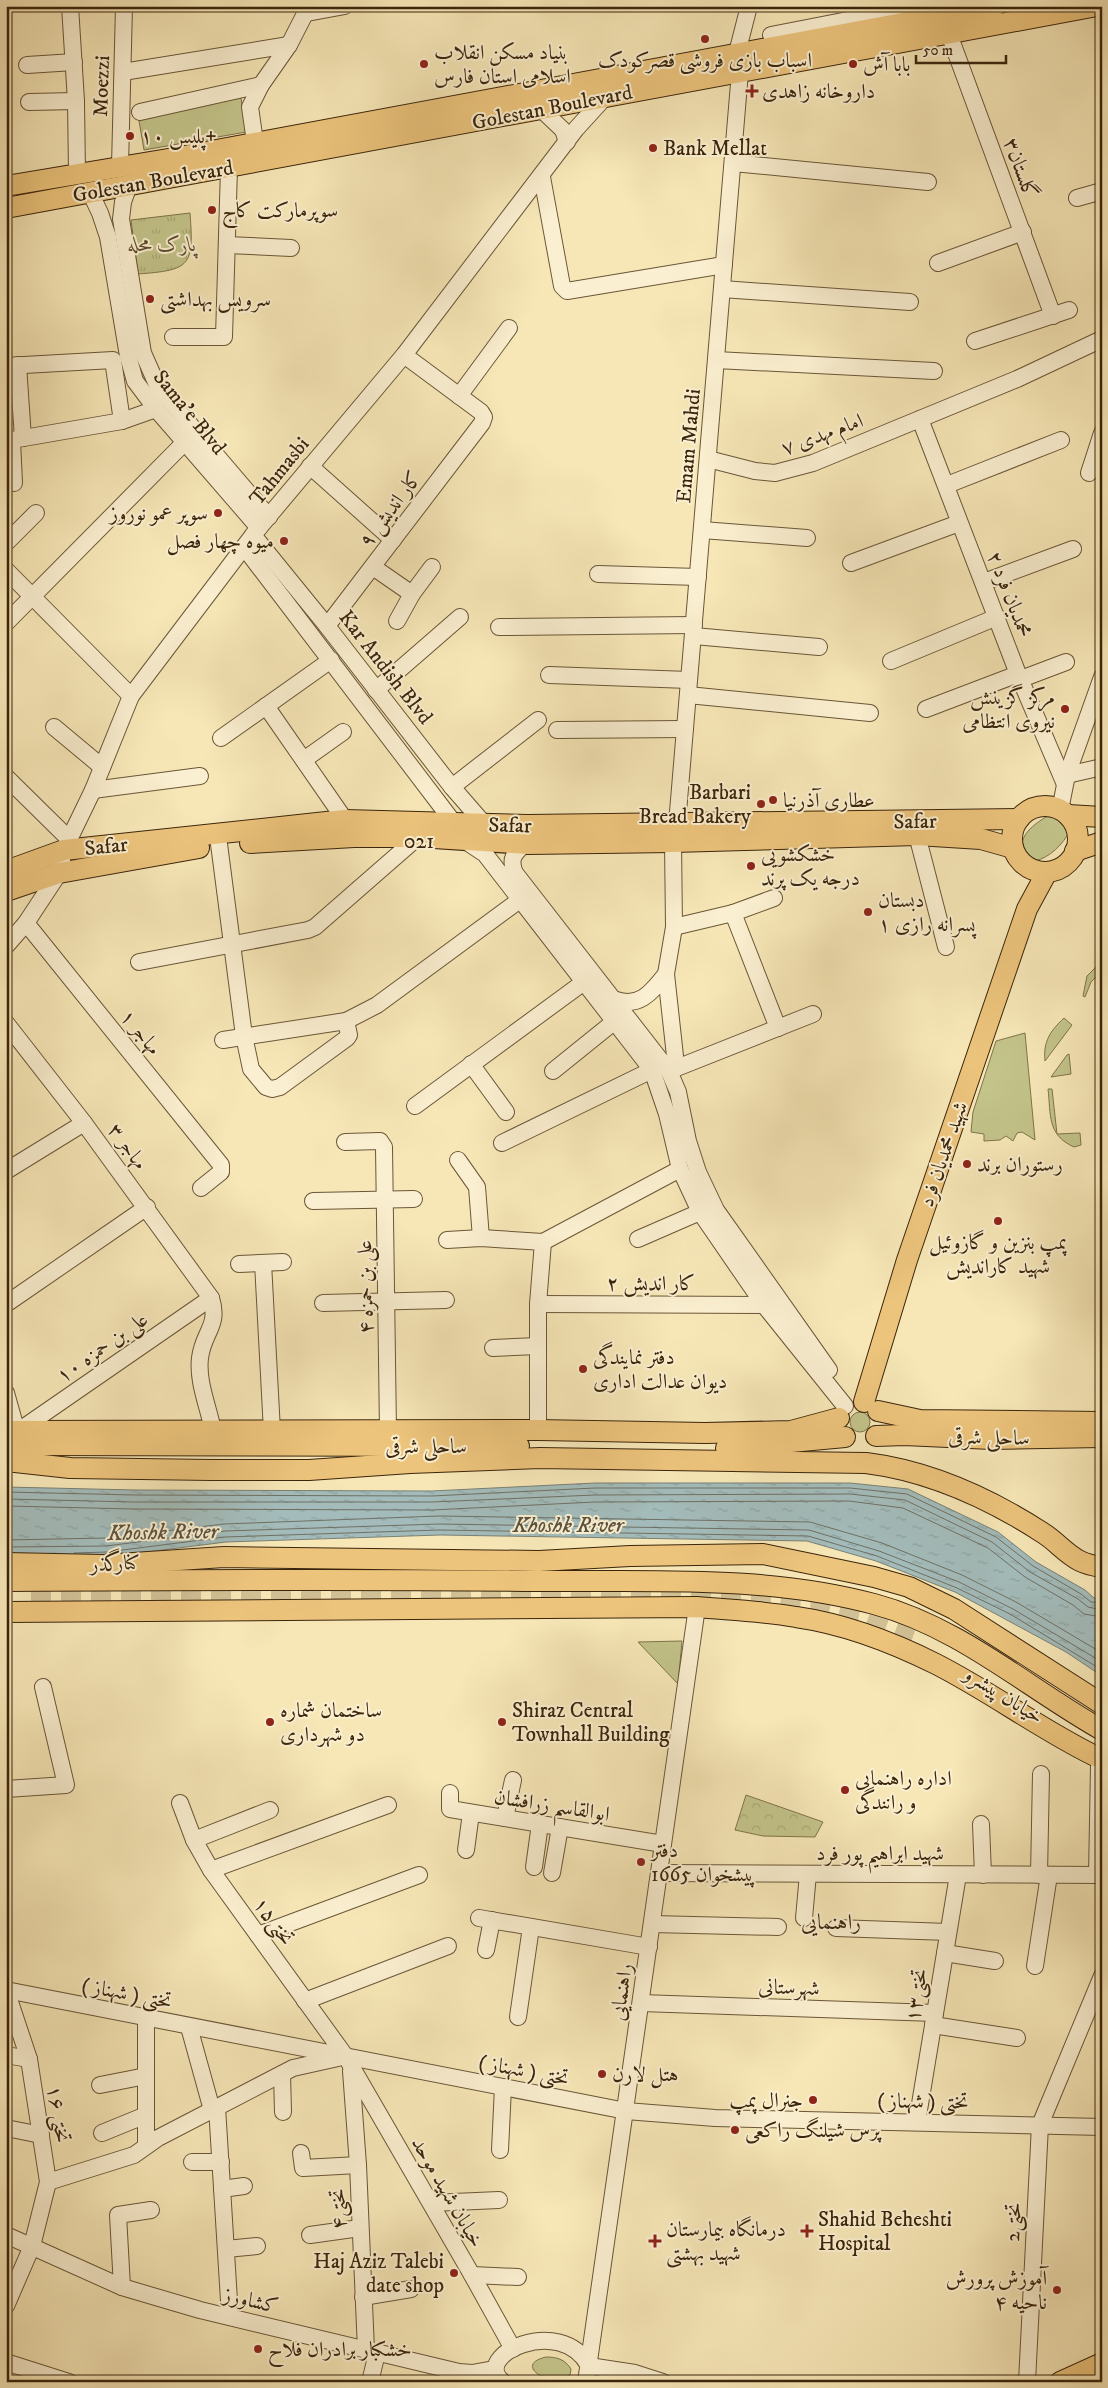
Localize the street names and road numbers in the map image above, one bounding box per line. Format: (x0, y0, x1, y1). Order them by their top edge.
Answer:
street label: Moezzi (88, 55, 116, 117)
street label: Golestan Boulevard (470, 80, 635, 136)
street label: گلستان۳ (997, 134, 1044, 202)
street label: Golestan Boulevard (71, 155, 236, 209)
street label: Sama'e Blvd (147, 365, 232, 461)
street label: Emam Mahdi (671, 388, 707, 504)
street label: ۷ امام مهدی (778, 408, 868, 466)
street label: Tahmasbi (244, 432, 315, 511)
street label: ۹ کار اندیش (354, 466, 428, 553)
street label: ۲ محمدیان فرد (981, 548, 1037, 641)
street label: Kar Andish Blvd (333, 605, 438, 730)
street label: Safar (893, 809, 937, 835)
street label: Safar (488, 813, 532, 839)
street label: Safar (83, 832, 129, 862)
street label: ۱ مهاجر (114, 1005, 166, 1061)
street label: شهید محمدیان فرد (914, 1098, 974, 1210)
street label: ۳ مهاجر (102, 1118, 153, 1175)
street label: ۴ علی بن حمزه (352, 1240, 382, 1334)
street label: ۲ کار اندیش (607, 1271, 695, 1297)
street label: ۱۰ علی بن حمزه (52, 1307, 155, 1391)
street label: ساحلی شرقی (948, 1424, 1030, 1454)
street label: ساحلی شرقی (385, 1434, 467, 1462)
street label: کنارگذر (88, 1547, 140, 1578)
street label: خیابان پیشرو (957, 1660, 1048, 1730)
street label: ابوالقاسم زرافشان (491, 1784, 611, 1835)
street label: شهید ابراهیم پور فرد (816, 1841, 944, 1874)
street label: تختی۱۵ (246, 1892, 299, 1951)
street label: راهنمایی (605, 1962, 639, 2022)
street label: تختی۱۳ (900, 1967, 935, 2024)
street label: تختی ( شهناز ) (79, 1972, 174, 2016)
street label: شهرستانی (758, 1974, 820, 2002)
street label: تختی ( شهناز ) (476, 2049, 571, 2093)
street label: تختی ۱۶ (40, 2084, 75, 2145)
street label: تختی ( شهناز ) (877, 2088, 969, 2117)
street label: خیابان شهید موحد (405, 2133, 489, 2252)
street label: تختی۴ (325, 2188, 354, 2230)
street label: 2تختی (1000, 2202, 1029, 2242)
street label: کشاورز (219, 2282, 281, 2320)

